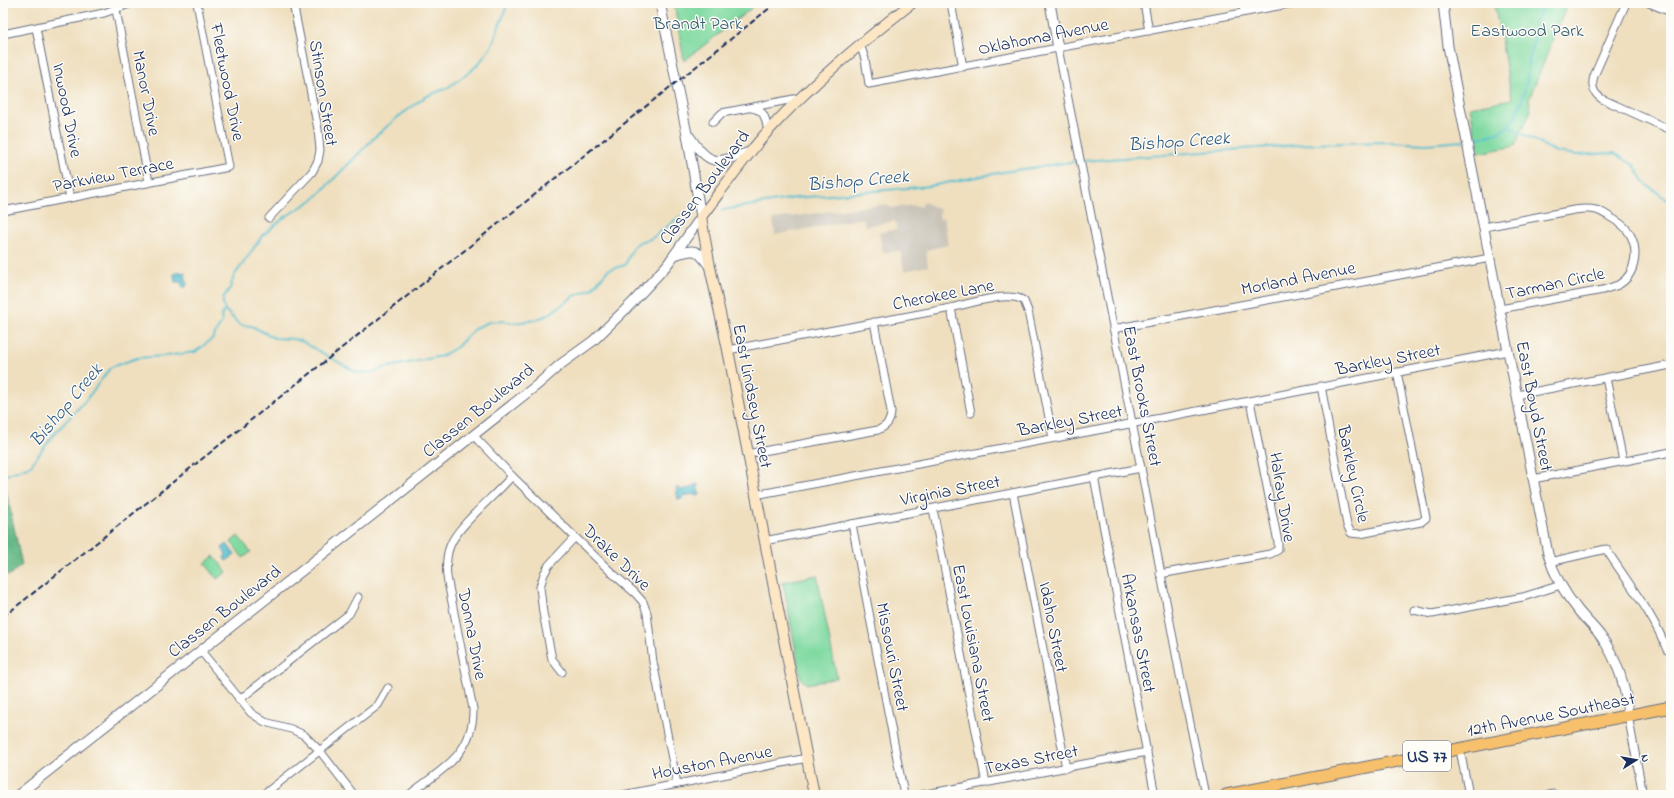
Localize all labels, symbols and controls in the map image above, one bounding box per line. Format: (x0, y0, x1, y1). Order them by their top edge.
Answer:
park label: Brandt Park (652, 12, 743, 38)
street label: Oklahoma Avenue (976, 12, 1112, 63)
park label: Eastwood Park (1470, 19, 1584, 45)
street label: Fleetwood Drive (202, 20, 250, 144)
street label: Stinson Street (301, 38, 343, 148)
street label: Manor Drive (124, 48, 166, 139)
street label: Inwood Drive (44, 61, 88, 161)
street label: Classen Boulevard (654, 125, 757, 251)
water label: Bishop Creek (1128, 125, 1231, 160)
street label: Parkview Terrace (51, 151, 177, 200)
water label: Bishop Creek (806, 164, 911, 199)
street label: Morland Avenue (1239, 256, 1359, 304)
street label: Tarman Circle (1504, 262, 1608, 308)
street label: Cherokee Lane (890, 273, 997, 319)
street label: East Lindsey Street (724, 322, 778, 471)
street label: East Brooks Street (1115, 324, 1167, 469)
street label: Barkley Street (1333, 338, 1443, 384)
street label: East Boyd Street (1508, 339, 1558, 474)
water label: Bishop Creek (24, 358, 110, 453)
street label: Classen Boulevard (418, 358, 541, 465)
street label: Barkley Street (1015, 399, 1125, 445)
street label: Barkley Circle (1329, 422, 1375, 526)
street label: Halray Drive (1261, 451, 1301, 545)
street label: Virginia Street (897, 470, 1003, 516)
street label: Drake Drive (575, 518, 656, 598)
street label: Classen Boulevard (163, 560, 287, 665)
street label: East Louisiana Street (944, 562, 1000, 725)
street label: Arkansas Street (1113, 571, 1161, 695)
street label: Idaho Street (1031, 580, 1074, 675)
street label: Donna Drive (449, 586, 493, 683)
street label: Missouri Street (868, 601, 914, 714)
street label: 12th Avenue Southeast (1465, 687, 1638, 745)
street label: Houston Avenue (650, 739, 776, 788)
street label: Texas Street (982, 739, 1081, 783)
north arrow (1616, 740, 1656, 780)
road number: US 77 (1403, 741, 1451, 771)
text: N (1636, 753, 1653, 763)

